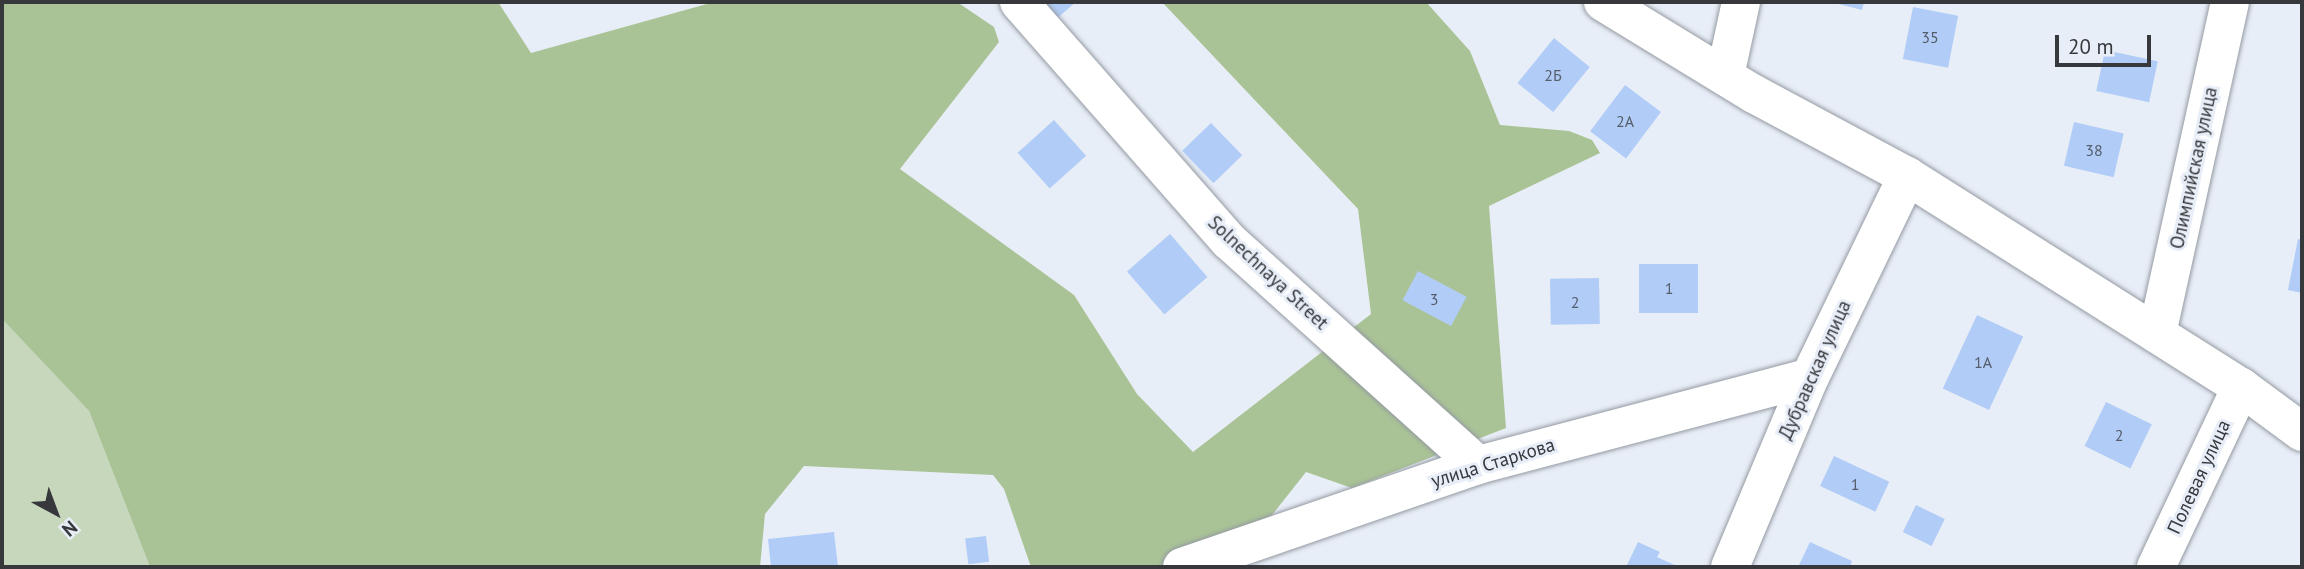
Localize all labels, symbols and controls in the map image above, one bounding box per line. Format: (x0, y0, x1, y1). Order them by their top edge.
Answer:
scale bar (2059, 21, 2155, 65)
house number: 35 (1921, 27, 1939, 47)
text: 20 m (2068, 33, 2114, 60)
house number: 2Б (1544, 65, 1562, 85)
street label: Олимпийская улица (2166, 85, 2222, 251)
house number: 2А (1616, 111, 1634, 131)
house number: 38 (2085, 140, 2103, 160)
street label: Solnechnaya Street (1203, 211, 1333, 335)
house number: 1 (1665, 278, 1673, 298)
house number: 3 (1430, 289, 1438, 309)
house number: 2 (1571, 292, 1579, 312)
street label: Дубравская улица (1774, 297, 1856, 443)
house number: 1А (1974, 352, 1992, 372)
street label: Полевая улица (2163, 416, 2235, 538)
house number: 2 (2115, 425, 2123, 445)
street label: улица Старкова (1428, 433, 1558, 493)
house number: 1 (1851, 474, 1859, 494)
north arrow (21, 478, 91, 548)
text: N (57, 516, 82, 542)

